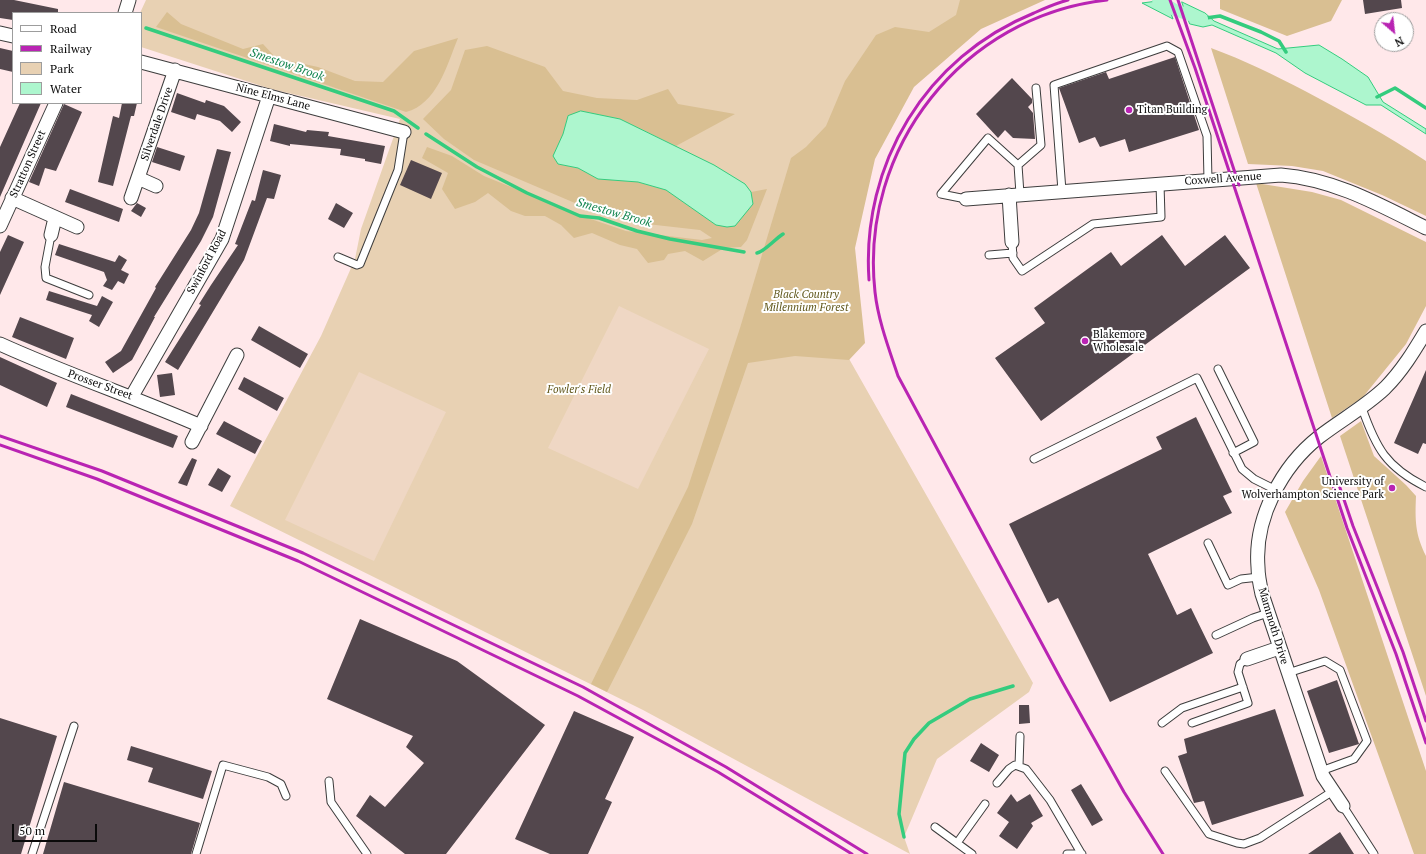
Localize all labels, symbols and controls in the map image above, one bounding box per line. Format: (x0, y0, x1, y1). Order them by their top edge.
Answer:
legend (12, 12, 142, 104)
north arrow (1374, 12, 1414, 52)
text: Road (50, 21, 77, 36)
text: N (1392, 34, 1406, 50)
text: Railway (50, 41, 92, 56)
water label: Smestow Brook (248, 46, 326, 84)
text: Park (50, 61, 74, 76)
text: Water (50, 81, 82, 96)
street label: Nine Elms Lane (234, 81, 312, 113)
street label: Silverdale Drive (138, 85, 176, 163)
place label: Titan Building (1137, 103, 1207, 117)
marker: Titan Building (1124, 105, 1134, 115)
street label: Stratton Street (7, 128, 49, 200)
street label: Coxwell Avenue (1184, 170, 1262, 188)
water label: Smestow Brook (575, 195, 653, 231)
street label: Swinford Road (185, 228, 229, 296)
park label: Black Country Millennium Forest (763, 288, 849, 314)
place label: Blakemore Wholesale (1093, 328, 1145, 354)
marker: Blakemore Wholesale (1080, 336, 1090, 346)
street label: Prosser Street (66, 367, 134, 403)
park label: Fowler's Field (547, 383, 611, 397)
place label: University of Wolverhampton Science Park (1241, 475, 1384, 501)
marker: University of Wolverhampton Science Park (1387, 483, 1397, 493)
street label: Mammoth Drive (1255, 586, 1291, 666)
scale bar (14, 816, 99, 842)
text: 50 m (19, 823, 45, 838)

